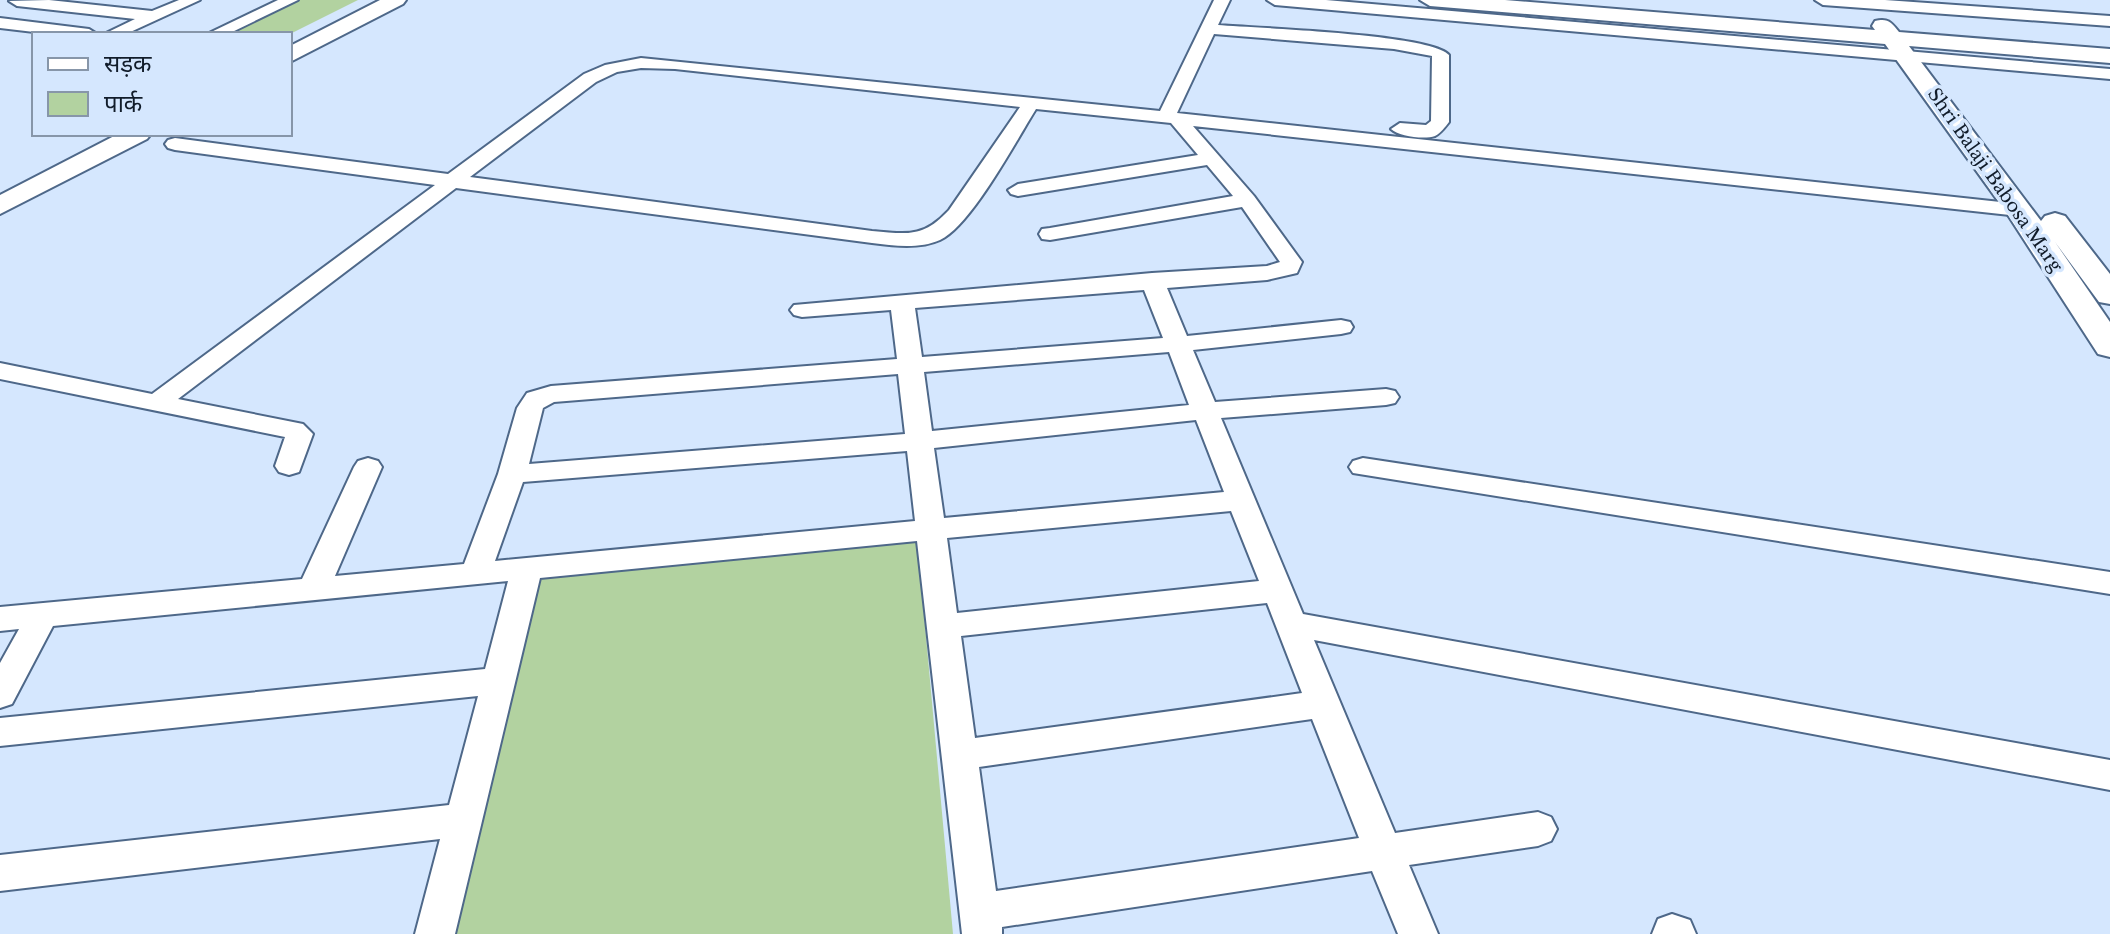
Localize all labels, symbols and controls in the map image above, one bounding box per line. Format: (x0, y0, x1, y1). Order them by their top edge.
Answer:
legend (32, 32, 292, 136)
text: सड़क (104, 49, 152, 78)
street label: Shri Balaji Babosa Marg (1923, 84, 2067, 276)
text: पार्क (104, 89, 143, 118)

